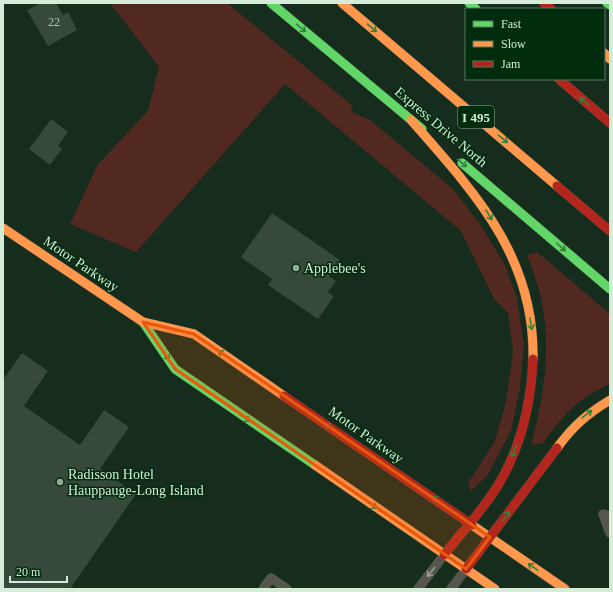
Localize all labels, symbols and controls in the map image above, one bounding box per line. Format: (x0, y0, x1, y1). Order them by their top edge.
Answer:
legend (465, 8, 605, 80)
house number: 22 (48, 15, 60, 29)
text: Fast (501, 17, 522, 31)
one-way arrow (295, 23, 306, 32)
one-way arrow (366, 23, 377, 32)
text: Slow (501, 37, 526, 51)
text: Jam (501, 57, 521, 71)
street label: Express Drive North (392, 84, 490, 170)
one-way arrow (579, 96, 590, 105)
road number: I 495 (458, 106, 494, 128)
one-way arrow (497, 135, 508, 144)
one-way arrow (457, 159, 468, 168)
one-way arrow (486, 209, 494, 221)
street label: Motor Parkway (41, 233, 121, 295)
one-way arrow (556, 243, 567, 252)
place label: Applebee's (304, 261, 366, 276)
marker: Applebee's (291, 263, 301, 273)
one-way arrow (527, 317, 535, 330)
one-way arrow (162, 349, 170, 360)
one-way arrow (218, 350, 229, 358)
street label: Motor Parkway (326, 404, 406, 466)
one-way arrow (581, 410, 592, 419)
one-way arrow (239, 414, 250, 422)
one-way arrow (325, 423, 336, 431)
one-way arrow (510, 444, 517, 456)
place label: Radisson Hotel Hauppauge-Long Island (68, 467, 204, 498)
marker: Radisson Hotel Hauppauge-Long Island (55, 477, 65, 487)
one-way arrow (432, 496, 443, 504)
one-way arrow (366, 502, 378, 510)
one-way arrow (502, 510, 510, 521)
scale bar (10, 558, 67, 584)
one-way arrow (528, 563, 539, 571)
text: 20 m (16, 565, 41, 579)
one-way arrow (427, 566, 435, 577)

